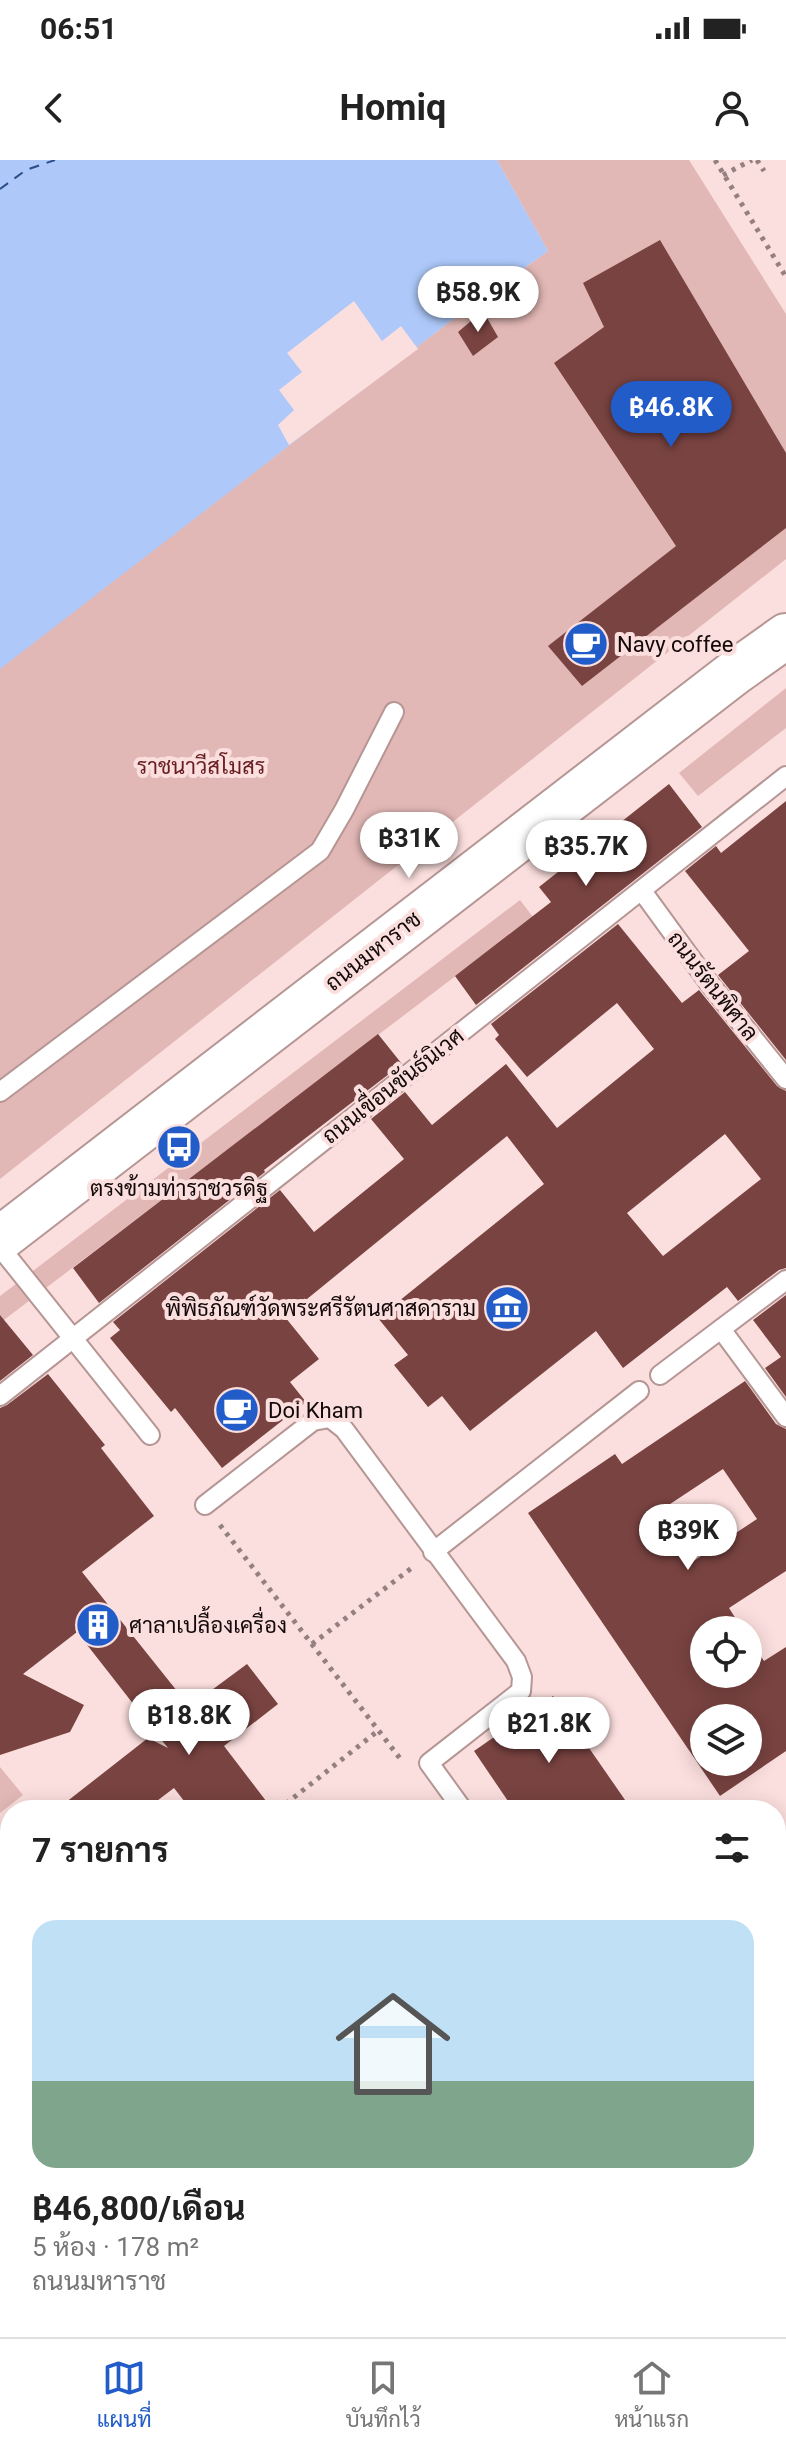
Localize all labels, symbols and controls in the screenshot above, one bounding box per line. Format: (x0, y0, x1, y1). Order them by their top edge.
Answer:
text: 06:51 (40, 11, 117, 46)
icon: back (32, 86, 76, 130)
icon: person (710, 86, 754, 130)
text: Homiq (340, 87, 446, 129)
pin: ฿58.9K (413, 266, 543, 334)
text: ฿58.9K (436, 277, 520, 307)
pin: ฿46.8K (606, 381, 736, 449)
text: ฿46.8K (629, 392, 713, 422)
cafe icon: Navy coffee (562, 620, 610, 668)
place label: Navy coffee (617, 632, 733, 657)
park label: ราชนาวีสโมสร (137, 752, 265, 779)
pin: ฿31K (362, 812, 456, 880)
pin: ฿35.7K (521, 820, 651, 888)
text: ฿31K (378, 823, 440, 853)
text: ฿35.7K (544, 831, 628, 861)
street label: ถนนมหาราช (321, 906, 425, 996)
street label: ถนนรัตนพิศาล (663, 926, 764, 1045)
street label: ถนนเขื่อนขันธ์นิเวศ (313, 1018, 468, 1149)
bus stop icon: ตรงข้ามท่าราชวรดิฐ (155, 1123, 203, 1171)
place label: ตรงข้ามท่าราชวรดิฐ (90, 1174, 268, 1204)
museum icon: พิพิธภัณฑ์วัดพระศรีรัตนศาสดาราม (483, 1284, 531, 1332)
place label: พิพิธภัณฑ์วัดพระศรีรัตนศาสดาราม (165, 1294, 476, 1321)
cafe icon: Doi Kham (213, 1386, 261, 1434)
place label: Doi Kham (268, 1398, 363, 1423)
pin: ฿39K (641, 1504, 735, 1572)
text: ฿39K (657, 1515, 719, 1545)
building icon: ศาลาเปลื้องเครื่อง (74, 1601, 122, 1649)
place label: ศาลาเปลื้องเครื่อง (129, 1606, 287, 1638)
map controls (690, 1616, 762, 1776)
button: locate (690, 1616, 762, 1688)
pin: ฿18.8K (124, 1689, 254, 1757)
pin: ฿21.8K (484, 1697, 614, 1765)
text: ฿18.8K (147, 1700, 231, 1730)
button: layers (690, 1704, 762, 1776)
text: ฿21.8K (507, 1708, 591, 1738)
icon: filters (710, 1826, 754, 1870)
text: 7 รายการ (32, 1830, 169, 1870)
icon: home (321, 1972, 465, 2116)
text: ฿46,800/เดือน (32, 2188, 246, 2228)
text: 5 ห้อง · 178 m² (32, 2232, 199, 2262)
text: ถนนมหาราช (32, 2266, 166, 2296)
tab: แผนที่ (97, 2356, 152, 2432)
tab: บันทึกไว้ (345, 2356, 421, 2432)
tab: หน้าแรก (614, 2356, 689, 2432)

